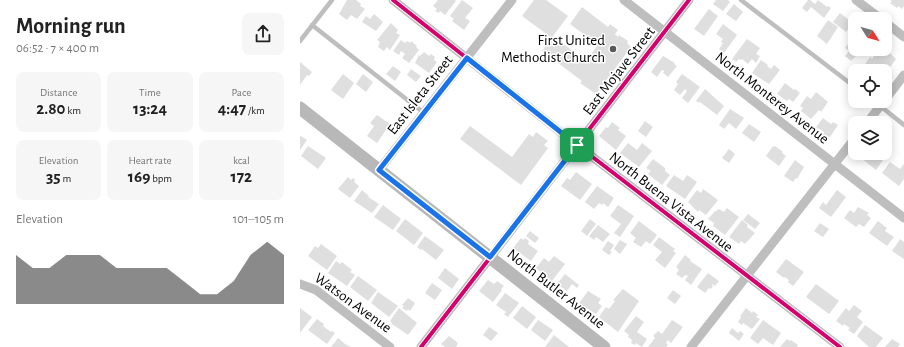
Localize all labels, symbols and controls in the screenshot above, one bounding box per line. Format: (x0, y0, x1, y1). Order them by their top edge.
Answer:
north arrow (848, 12, 892, 56)
map controls (848, 12, 892, 160)
button: share (242, 13, 284, 55)
text: Morning run (16, 15, 126, 37)
street label: East Mojave Street (580, 24, 658, 118)
place label: First United Methodist Church (501, 33, 605, 65)
text: 06:52 · 7 × 400 m (16, 42, 99, 55)
marker: First United Methodist Church (608, 44, 618, 54)
street label: North Monterey Avenue (712, 49, 832, 147)
street label: East Isleta Street (385, 52, 456, 137)
button: locate (848, 64, 892, 108)
text: Distance (40, 87, 77, 98)
text: Time (139, 87, 161, 98)
text: Pace (231, 87, 251, 98)
text: 2.80 (36, 100, 65, 117)
text: 13:24 (133, 100, 167, 117)
text: 4:47 (218, 100, 246, 117)
text: km (65, 105, 81, 116)
text: /km (246, 105, 265, 116)
button: layers (848, 116, 892, 160)
pin (560, 128, 594, 162)
icon: arrive (566, 134, 588, 156)
street label: North Buena Vista Avenue (606, 149, 736, 255)
text: Elevation (39, 155, 79, 166)
text: Heart rate (128, 155, 172, 166)
text: kcal (233, 155, 250, 166)
text: 35 (46, 168, 61, 185)
text: 169 (128, 168, 150, 185)
text: 172 (231, 168, 252, 185)
text: m (61, 173, 71, 184)
text: bpm (150, 173, 172, 184)
text: Elevation (16, 213, 63, 226)
text: 101–105 m (233, 213, 284, 226)
street label: North Butler Avenue (504, 246, 608, 332)
street label: Watson Avenue (312, 270, 394, 336)

